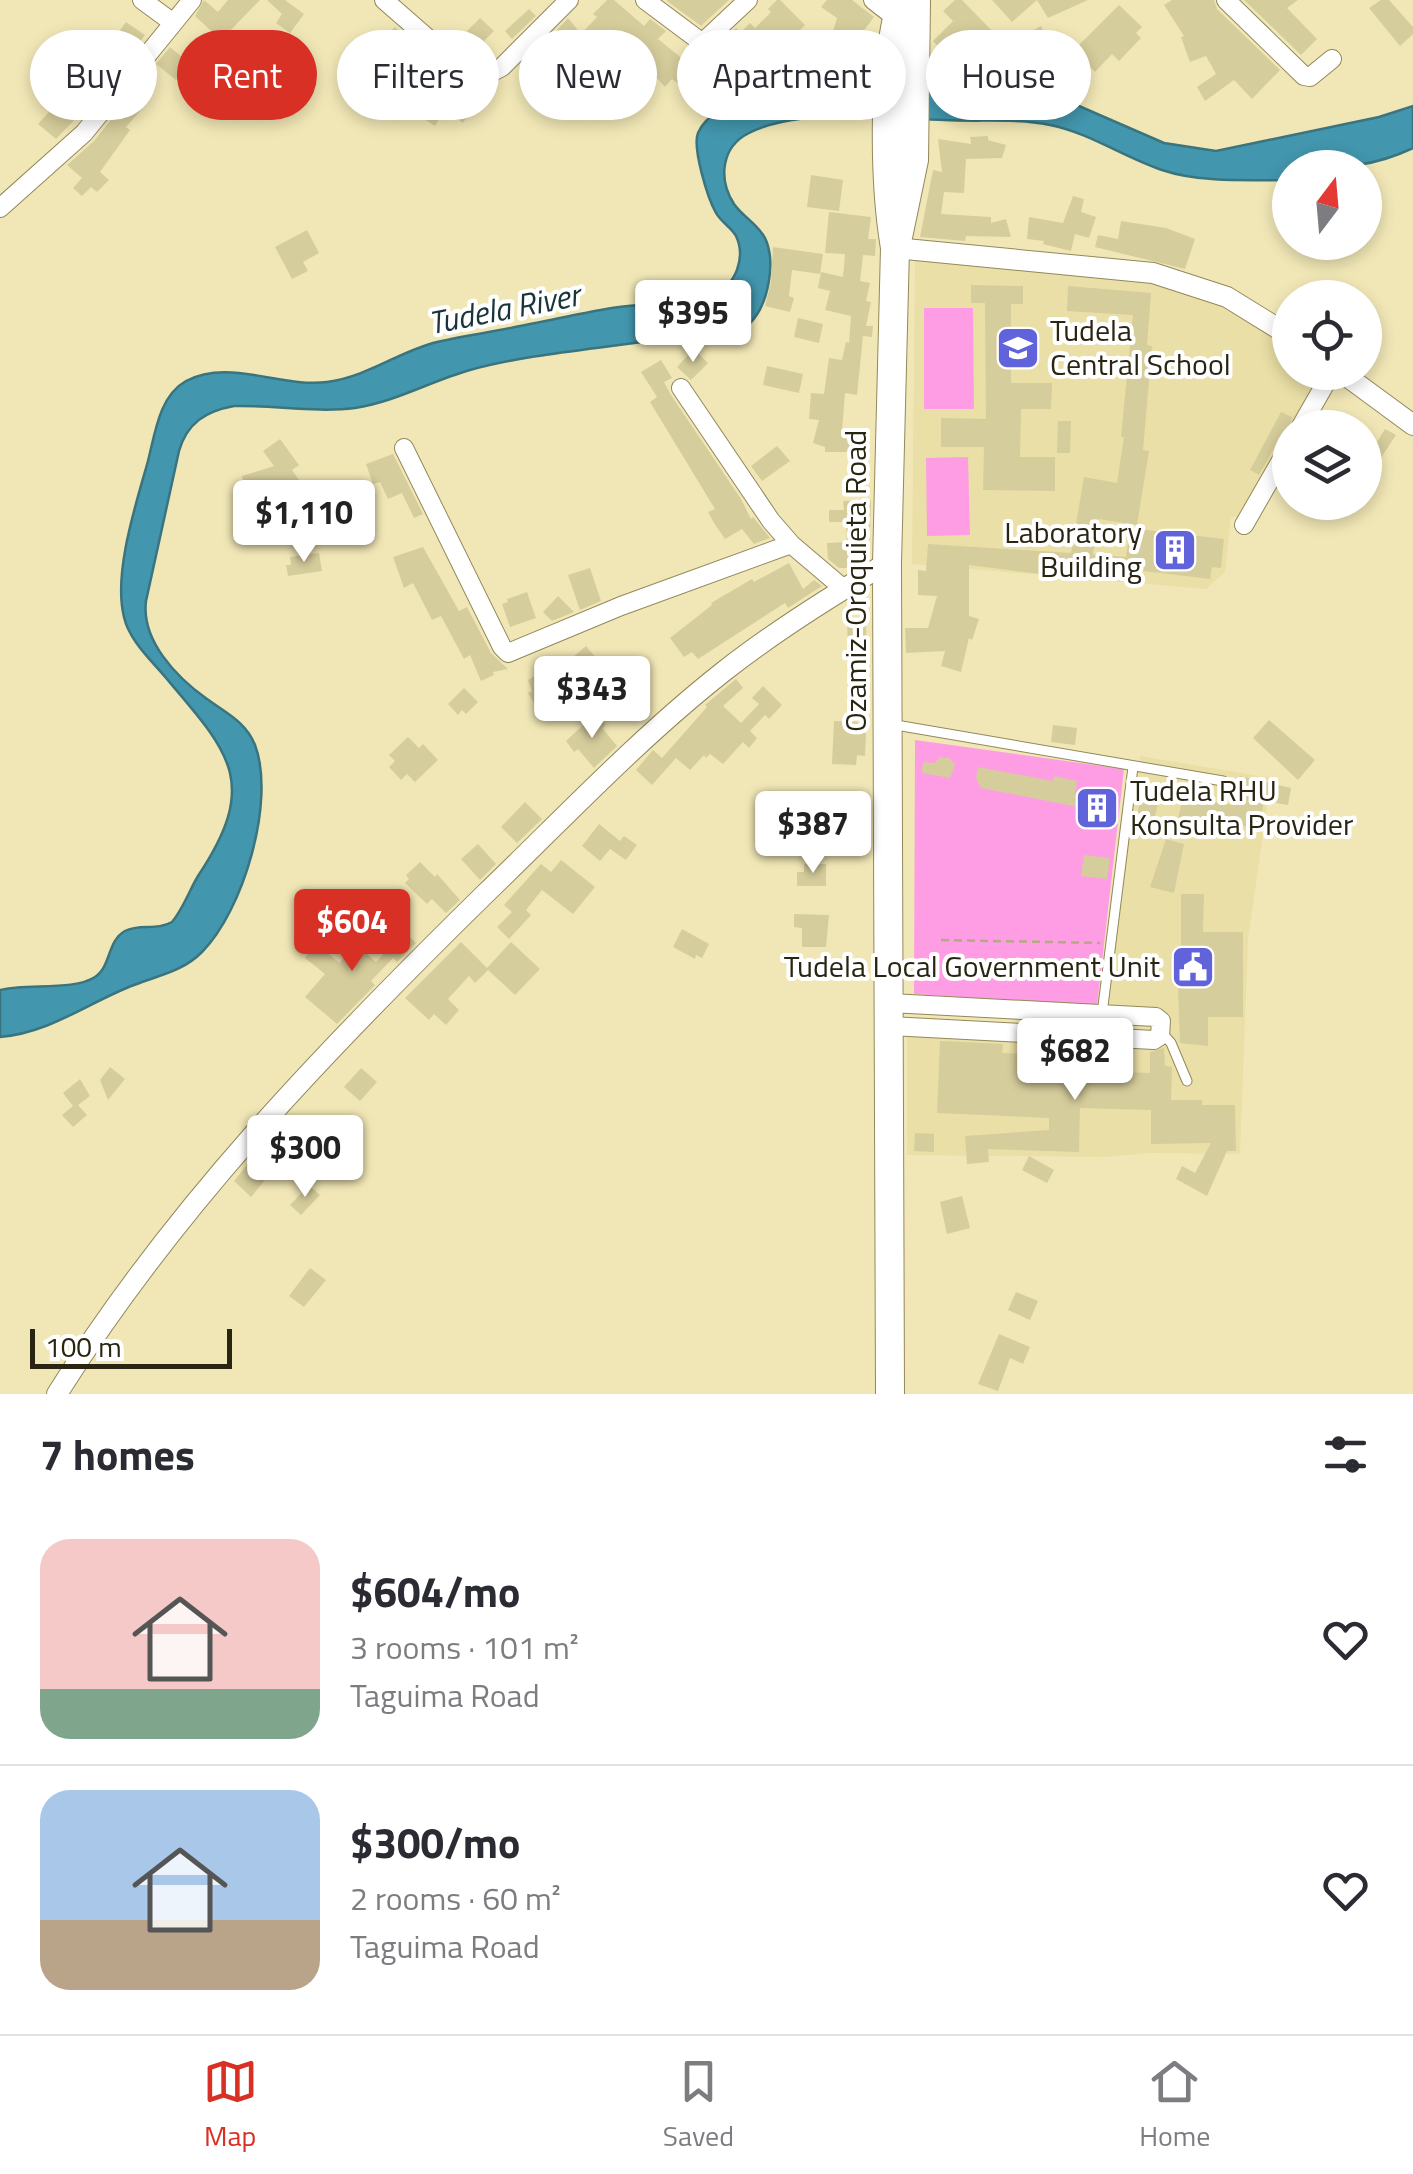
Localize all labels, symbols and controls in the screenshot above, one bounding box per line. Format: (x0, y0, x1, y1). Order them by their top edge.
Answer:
chip: Buy (30, 30, 157, 120)
chip: Rent (177, 30, 317, 120)
chip: Filters (337, 30, 499, 120)
chip: New (519, 30, 657, 120)
chip: Apartment (677, 30, 906, 120)
chip: House (926, 30, 1091, 120)
north arrow (1272, 150, 1382, 260)
map controls (1272, 150, 1382, 520)
water label: Tudela River (424, 269, 587, 346)
pin: $395 (634, 280, 752, 365)
button: locate (1272, 280, 1382, 390)
text: $395 (657, 288, 729, 336)
place label: Tudela Central School (1050, 307, 1231, 387)
school or university icon: Tudela Central School (995, 325, 1041, 371)
button: layers (1272, 410, 1382, 520)
street label: Ozamiz-Oroquieta Road (832, 430, 878, 732)
pin: $1,110 (223, 480, 385, 565)
text: $1,110 (255, 488, 353, 536)
place label: Laboratory Building (1004, 509, 1142, 589)
building icon: Laboratory Building (1152, 527, 1198, 573)
pin: $343 (533, 656, 651, 741)
text: $343 (556, 664, 628, 712)
place label: Tudela RHU Konsulta Provider (1130, 767, 1353, 847)
building icon: Tudela RHU Konsulta Provider (1074, 785, 1120, 831)
pin: $387 (754, 791, 872, 876)
text: $387 (777, 799, 849, 847)
pin: $604 (293, 889, 411, 974)
text: $604 (316, 897, 388, 945)
place label: Tudela Local Government Unit (784, 943, 1160, 989)
public building icon: Tudela Local Government Unit (1170, 944, 1216, 990)
pin: $682 (1016, 1018, 1134, 1103)
text: $682 (1039, 1026, 1111, 1074)
pin: $300 (246, 1115, 364, 1200)
text: $300 (269, 1123, 341, 1171)
scale bar (30, 1324, 232, 1368)
text: 100 m (45, 1325, 122, 1368)
text: 7 homes (40, 1422, 195, 1486)
icon: filters (1318, 1427, 1373, 1482)
text: $604/mo (350, 1559, 520, 1623)
icon: home (120, 1579, 240, 1699)
icon: heart (1318, 1612, 1373, 1667)
text: 3 rooms · 101 m² (350, 1623, 579, 1671)
text: Taguima Road (350, 1671, 540, 1719)
text: $300/mo (350, 1810, 520, 1874)
icon: home (120, 1830, 240, 1950)
icon: heart (1318, 1863, 1373, 1918)
text: 2 rooms · 60 m² (350, 1874, 561, 1922)
text: Taguima Road (350, 1922, 540, 1970)
tab: Map (203, 2054, 258, 2157)
tab: Saved (663, 2054, 734, 2157)
tab: Home (1139, 2054, 1210, 2157)

